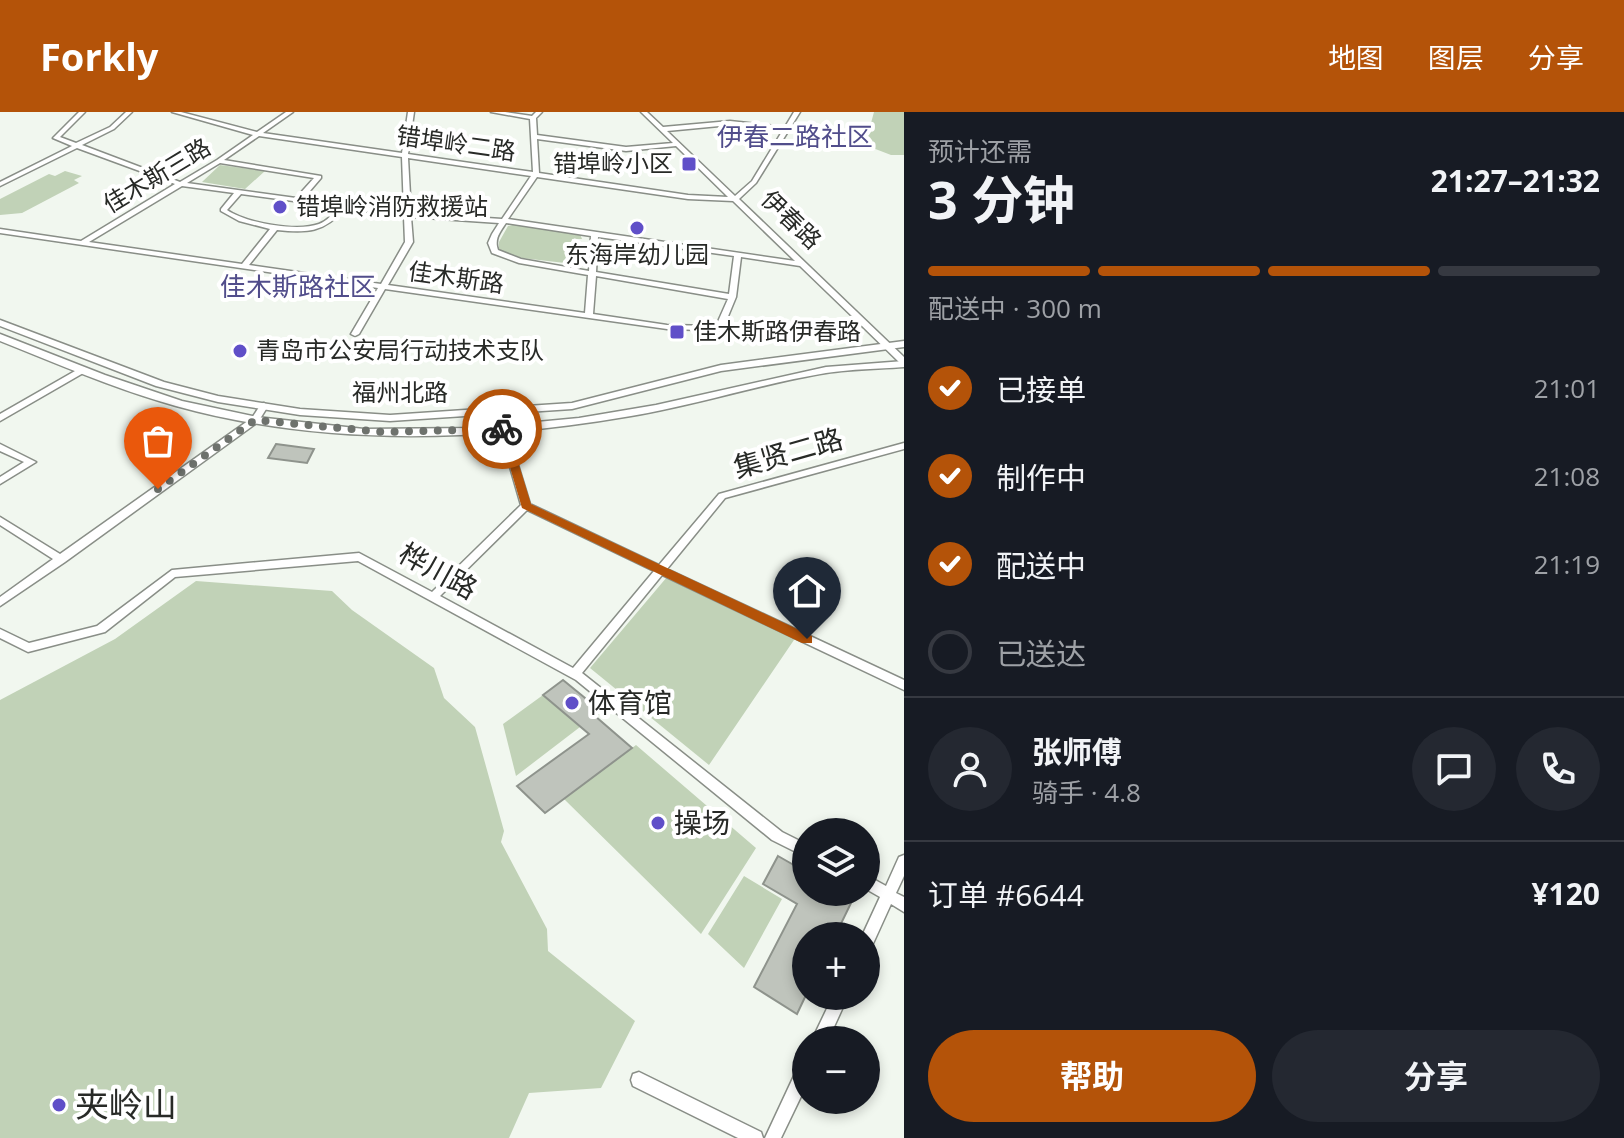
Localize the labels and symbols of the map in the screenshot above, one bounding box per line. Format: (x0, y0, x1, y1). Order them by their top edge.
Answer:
street label: 错埠岭二路 (394, 118, 518, 167)
district label: 伊春二路社区 (717, 118, 873, 154)
street label: 佳木斯三路 (96, 130, 216, 220)
place label: 错埠岭小区 (553, 146, 673, 179)
marker: 错埠岭小区 (680, 155, 698, 173)
street label: 伊春路 (755, 182, 829, 256)
place label: 错埠岭消防救援站 (296, 189, 488, 222)
marker: 错埠岭消防救援站 (271, 198, 289, 216)
marker: 东海岸幼儿园 (628, 219, 646, 237)
place label: 东海岸幼儿园 (565, 237, 709, 270)
street label: 佳木斯路 (406, 253, 506, 300)
district label: 佳木斯路社区 (220, 268, 376, 304)
place label: 佳木斯路伊春路 (693, 314, 861, 347)
marker: 佳木斯路伊春路 (668, 323, 686, 341)
place label: 青岛市公安局行动技术支队 (256, 333, 544, 366)
marker: 青岛市公安局行动技术支队 (231, 342, 249, 360)
street label: 福州北路 (352, 375, 448, 408)
courier (462, 389, 542, 469)
pin (124, 407, 192, 489)
street label: 集贤二路 (729, 418, 847, 486)
street label: 桦川路 (393, 533, 484, 607)
pin (773, 557, 841, 639)
place label: 体育馆 (588, 683, 672, 721)
marker: 体育馆 (563, 694, 581, 712)
place label: 操场 (674, 803, 730, 841)
marker: 操场 (649, 814, 667, 832)
place label: 夹岭山 (75, 1081, 177, 1127)
marker: 夹岭山 (50, 1096, 68, 1114)

